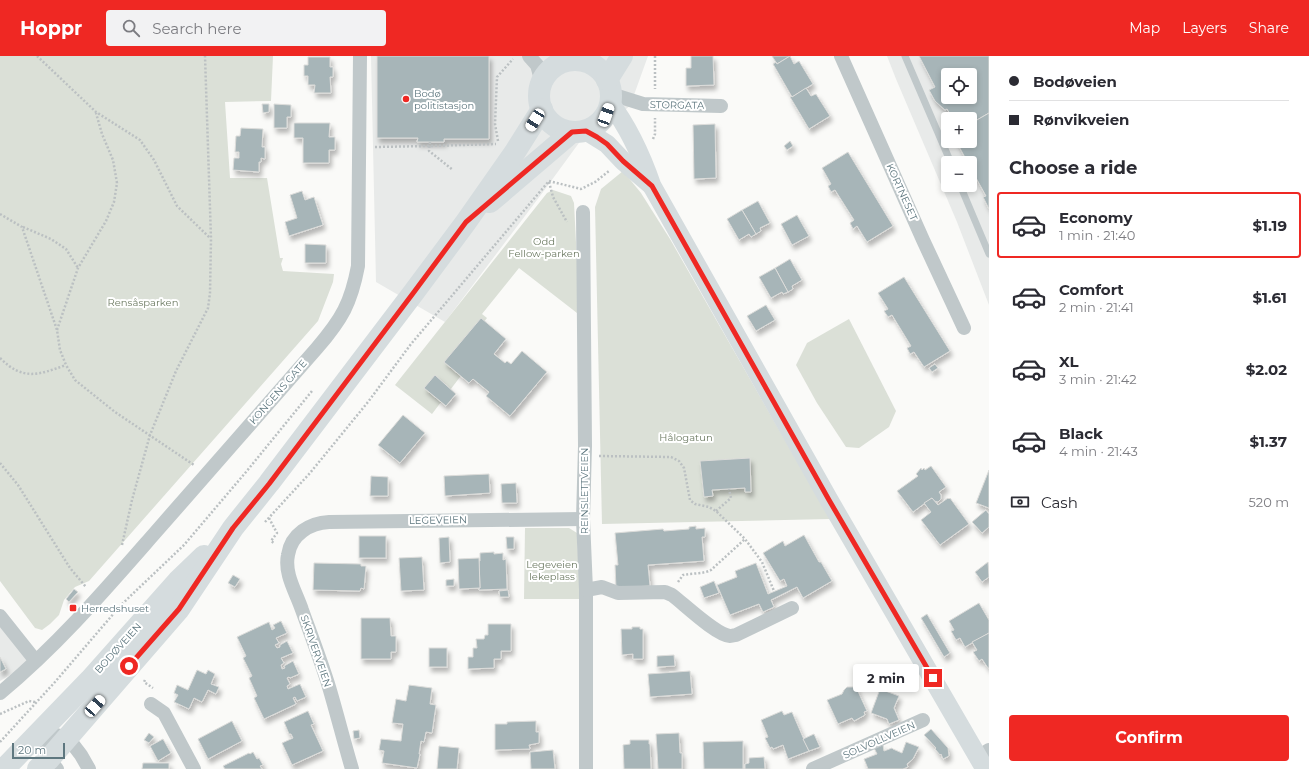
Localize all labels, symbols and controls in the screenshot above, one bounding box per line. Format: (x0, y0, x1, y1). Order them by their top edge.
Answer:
search box (106, 10, 386, 46)
text: Hoppr (20, 17, 82, 40)
icon: search (120, 17, 142, 39)
text: Search here (152, 19, 241, 38)
text: Map (1129, 19, 1160, 37)
text: Layers (1182, 19, 1227, 37)
text: Share (1249, 19, 1289, 37)
map controls (941, 68, 977, 192)
button: locate (941, 68, 977, 104)
text: Bodøveien (1033, 72, 1117, 91)
place label: Bodø politistasjon (414, 87, 474, 112)
marker: Bodø politistasjon (401, 94, 411, 104)
street label: STORGATA (650, 98, 705, 112)
car (596, 102, 616, 128)
car (524, 107, 546, 133)
text: Rønvikveien (1033, 110, 1129, 129)
button: + (941, 112, 977, 148)
button: − (941, 156, 977, 192)
text: Choose a ride (1009, 157, 1137, 179)
street label: KORTNESET (884, 161, 921, 223)
icon: car (1011, 207, 1047, 243)
text: Economy (1059, 208, 1132, 227)
text: $1.19 (1253, 216, 1287, 235)
text: 1 min · 21:40 (1059, 227, 1135, 243)
park label: Odd Fellow-parken (508, 235, 580, 260)
icon: car (1011, 279, 1047, 315)
text: Comfort (1059, 280, 1124, 299)
text: $1.61 (1253, 288, 1287, 307)
park label: Rensåsparken (108, 296, 178, 309)
text: 2 min · 21:41 (1059, 299, 1134, 315)
icon: car (1011, 351, 1047, 387)
text: XL (1059, 352, 1078, 371)
street label: KONGENS GATE (246, 357, 310, 427)
text: $2.02 (1246, 360, 1287, 379)
text: 3 min · 21:42 (1059, 371, 1137, 387)
icon: car (1011, 423, 1047, 459)
text: Black (1059, 424, 1103, 443)
park label: Hålogatun (659, 431, 713, 444)
text: $1.37 (1250, 432, 1287, 451)
text: 4 min · 21:43 (1059, 443, 1138, 459)
street label: REINSLETTVEIEN (578, 448, 591, 534)
icon: cash (1009, 491, 1031, 513)
text: Cash (1041, 493, 1078, 512)
text: 520 m (1249, 494, 1289, 510)
street label: LEGEVEIEN (409, 513, 467, 527)
park label: Legeveien lekeplass (526, 558, 578, 583)
place label: Herredshuset (81, 602, 149, 615)
marker: Herredshuset (68, 603, 78, 613)
street label: SKRIVERVEIEN (298, 613, 334, 689)
street label: BODØVEIEN (92, 620, 144, 676)
route start (120, 657, 138, 675)
callout: 2 min (853, 664, 919, 692)
route end (924, 669, 942, 687)
text: 2 min (867, 670, 905, 686)
car (83, 693, 107, 719)
button: Confirm (1009, 715, 1289, 761)
street label: SOLVOLLVEIEN (841, 718, 917, 762)
scale bar (12, 741, 65, 760)
text: 20 m (18, 743, 46, 757)

